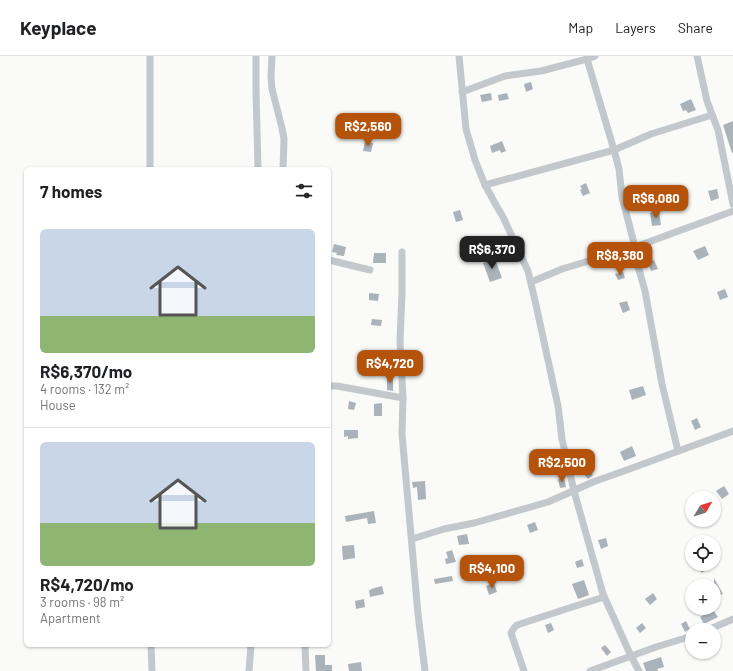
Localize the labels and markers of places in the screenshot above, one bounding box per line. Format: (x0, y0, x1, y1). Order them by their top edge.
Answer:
pin: R$2,560 (331, 113, 405, 147)
pin: R$6,080 (619, 185, 693, 219)
pin: R$6,370 (455, 236, 529, 270)
pin: R$8,380 (583, 242, 657, 276)
pin: R$4,720 (353, 350, 427, 384)
pin: R$2,500 (525, 449, 599, 483)
pin: R$4,100 (455, 555, 529, 589)

